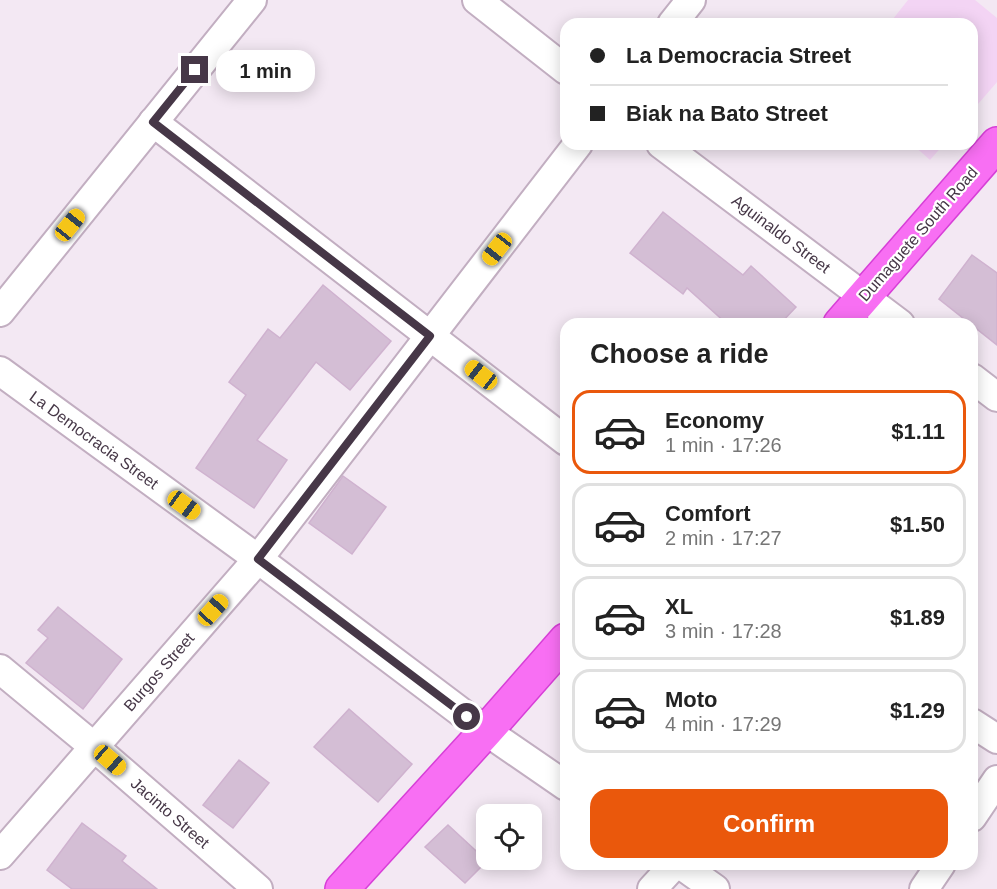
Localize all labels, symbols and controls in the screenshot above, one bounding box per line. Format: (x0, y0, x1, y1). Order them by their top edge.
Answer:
text: La Democracia Street (626, 43, 851, 68)
callout: 1 min (216, 49, 315, 91)
route end (181, 56, 208, 83)
text: 1 min (239, 60, 292, 82)
text: Biak na Bato Street (626, 101, 828, 126)
street label: Dumaguete South Road (855, 164, 981, 304)
street label: Aguinaldo Street (729, 192, 834, 277)
car (52, 205, 88, 245)
car (479, 229, 515, 269)
text: Choose a ride (590, 339, 769, 369)
car (461, 357, 501, 393)
street label: La Democracia Street (26, 388, 162, 493)
icon: car (593, 405, 647, 459)
text: Economy (665, 408, 764, 433)
text: $1.11 (891, 419, 945, 444)
text: 1 min · 17:26 (665, 434, 782, 456)
car (164, 487, 204, 523)
icon: car (593, 498, 647, 552)
text: Comfort (665, 501, 751, 526)
text: $1.50 (890, 512, 945, 537)
text: 2 min · 17:27 (665, 527, 782, 549)
car (194, 591, 232, 629)
icon: car (593, 591, 647, 645)
text: XL (665, 594, 693, 619)
text: $1.89 (890, 605, 945, 630)
text: 3 min · 17:28 (665, 620, 782, 642)
street label: Burgos Street (120, 629, 198, 714)
icon: car (593, 684, 647, 738)
text: Moto (665, 687, 718, 712)
text: $1.29 (890, 698, 945, 723)
route start (453, 703, 480, 730)
text: 4 min · 17:29 (665, 713, 782, 735)
car (91, 741, 129, 779)
street label: Jacinto Street (128, 774, 213, 852)
button: Confirm (590, 789, 948, 858)
map controls (476, 804, 542, 870)
button: locate (476, 804, 542, 870)

